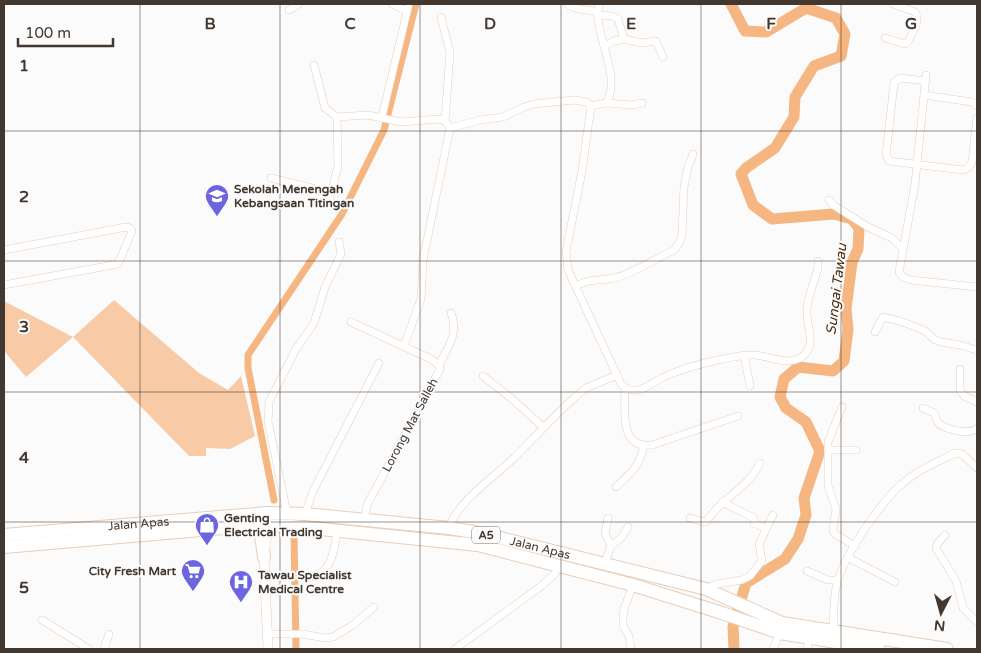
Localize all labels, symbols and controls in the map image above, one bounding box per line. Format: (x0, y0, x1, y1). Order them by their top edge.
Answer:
text: B (204, 14, 216, 34)
text: C (344, 14, 356, 34)
text: D (484, 14, 496, 34)
text: E (626, 14, 636, 34)
text: F (766, 14, 776, 34)
text: G (905, 14, 917, 34)
scale bar (18, 15, 112, 47)
text: 100 m (25, 24, 71, 42)
text: 1 (19, 56, 29, 76)
place label: Sekolah Menengah Kebangsaan Titingan (234, 182, 354, 211)
school or university icon: Sekolah Menengah Kebangsaan Titingan (204, 183, 230, 217)
text: 2 (19, 187, 29, 207)
water label: Sungai Tawau (822, 241, 851, 336)
text: 3 (19, 317, 29, 337)
street label: Lorong Mat Salleh (379, 376, 441, 474)
text: 4 (19, 448, 29, 468)
place label: Genting Electrical Trading (224, 511, 323, 540)
shop icon: Genting Electrical Trading (194, 512, 220, 546)
street label: Jalan Apas (107, 514, 170, 533)
road number: A5 (472, 526, 500, 544)
street label: Jalan Apas (509, 534, 572, 562)
supermarket icon: City Fresh Mart (180, 558, 206, 592)
place label: City Fresh Mart (89, 564, 176, 579)
place label: Tawau Specialist Medical Centre (257, 568, 352, 596)
hospital icon: Tawau Specialist Medical Centre (228, 569, 254, 603)
text: 5 (19, 578, 29, 598)
north arrow (916, 588, 966, 638)
text: N (933, 616, 946, 634)

